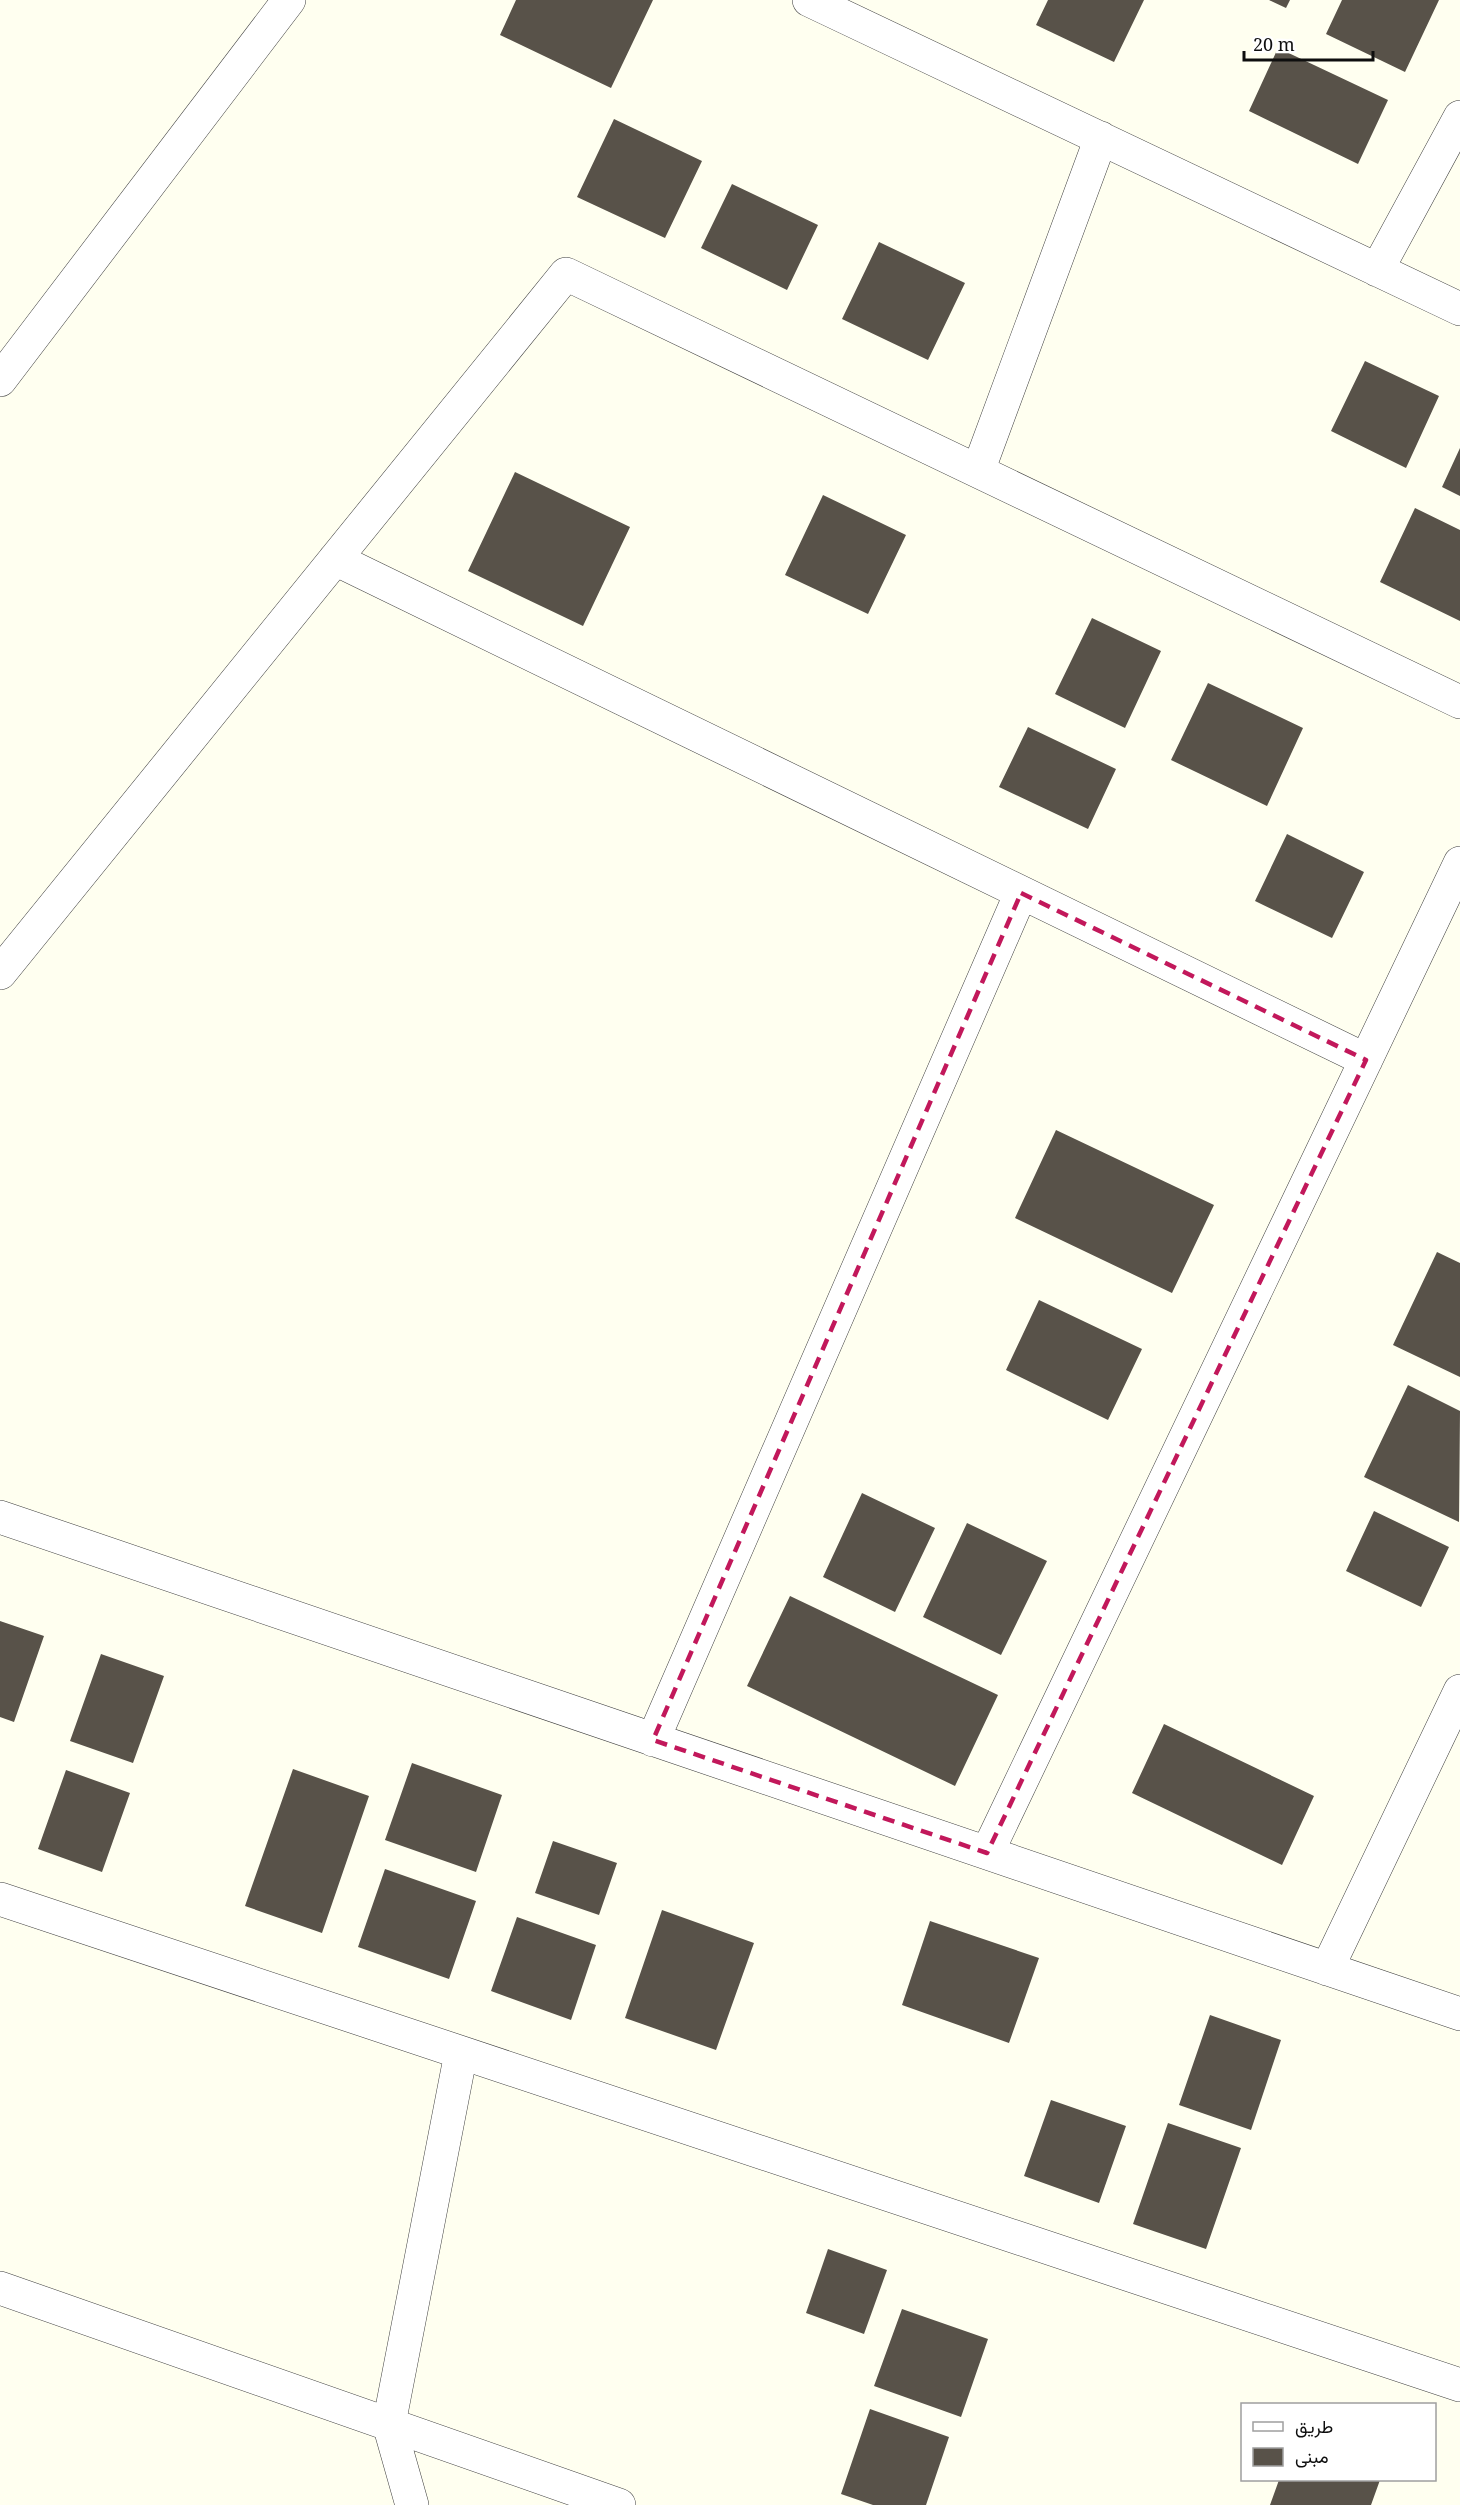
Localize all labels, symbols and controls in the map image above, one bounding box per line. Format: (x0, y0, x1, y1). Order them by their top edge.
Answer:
scale bar (1244, 24, 1373, 62)
text: 20 m (1253, 32, 1295, 56)
legend (1241, 2403, 1436, 2481)
text: طريق (1295, 2414, 1333, 2438)
text: مبنى (1295, 2444, 1329, 2468)

